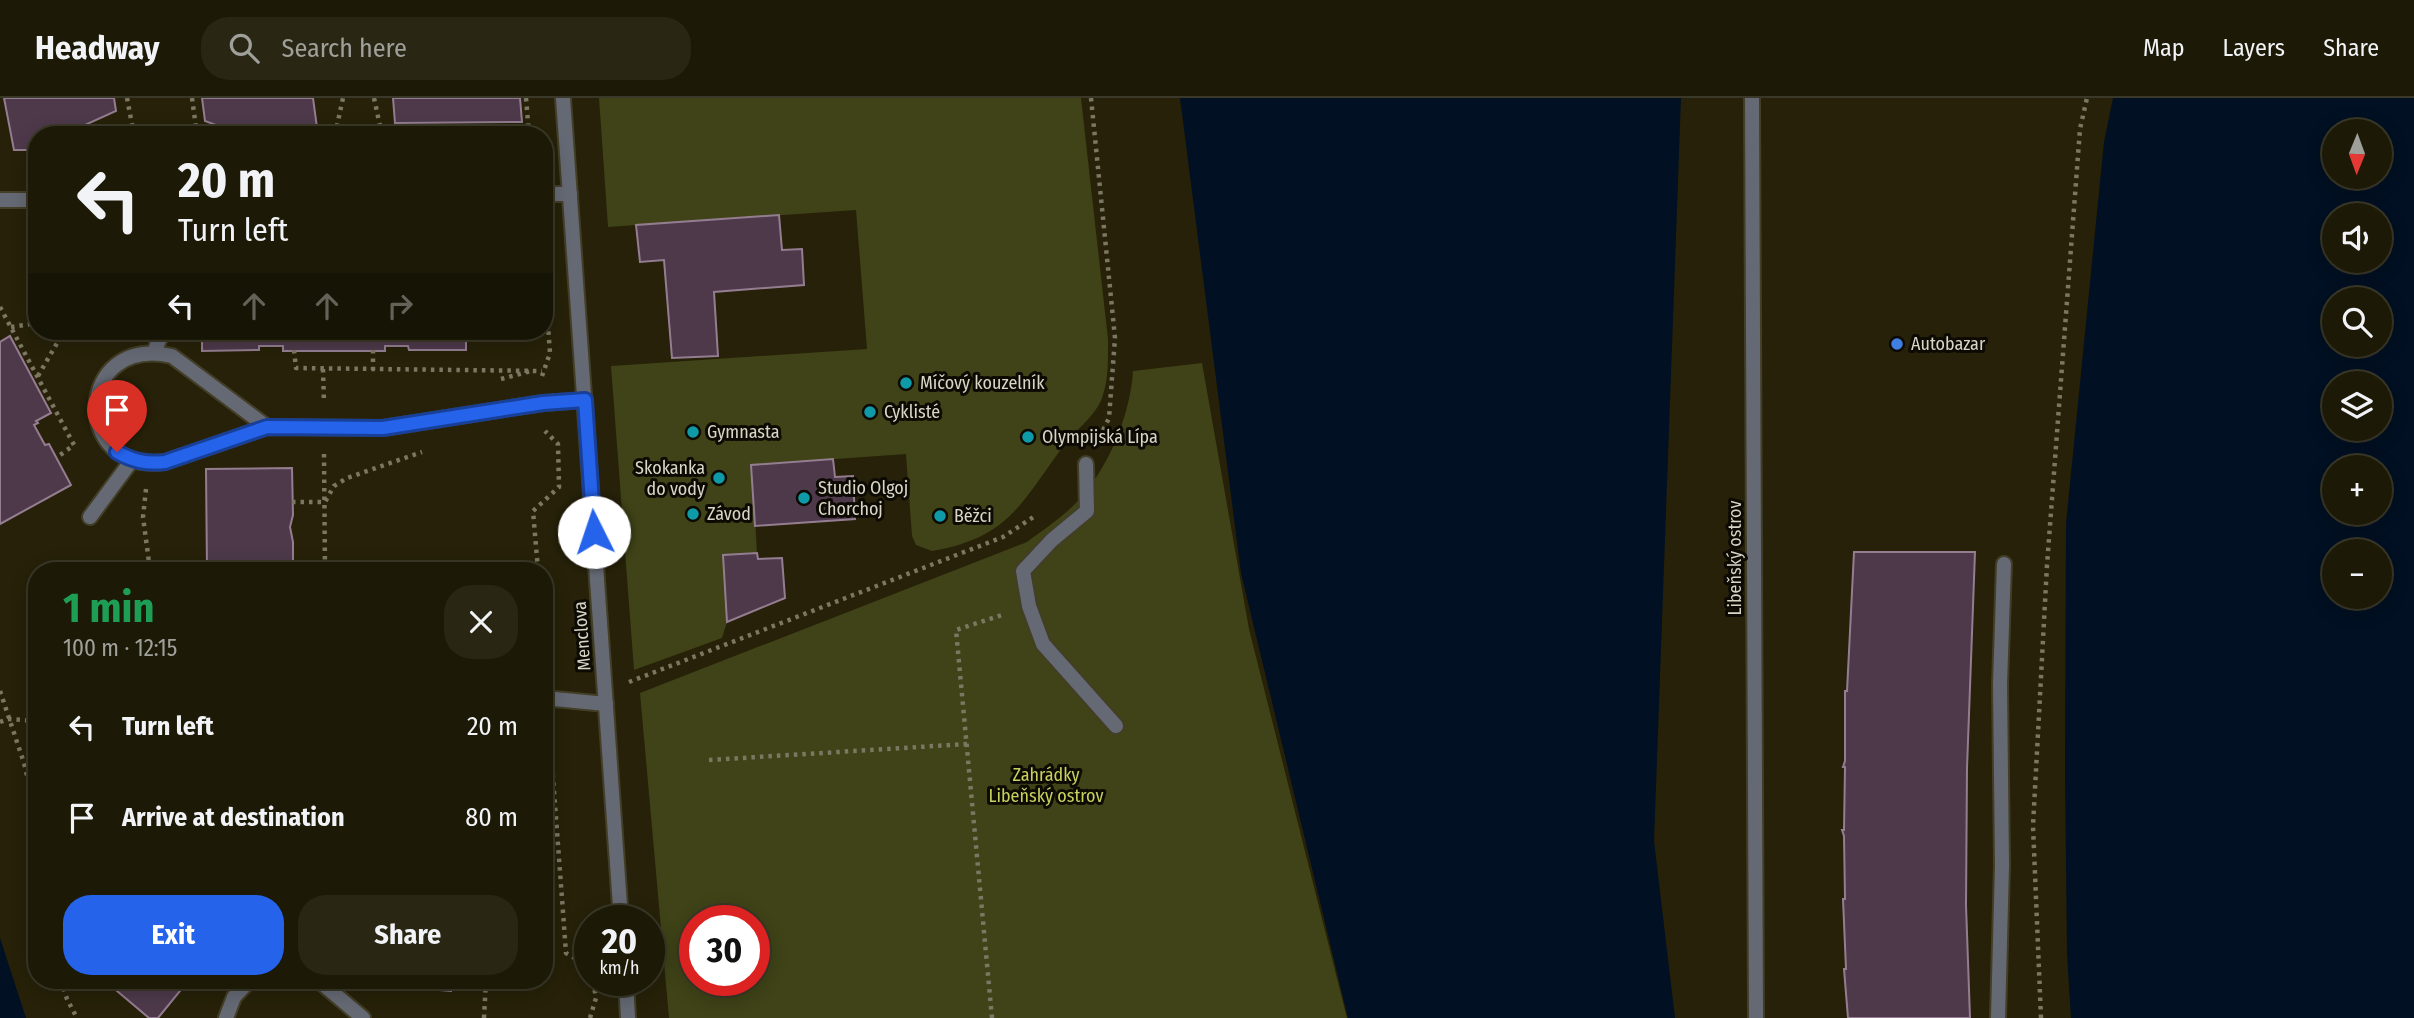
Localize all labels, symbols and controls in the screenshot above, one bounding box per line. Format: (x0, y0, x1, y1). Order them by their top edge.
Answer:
search box (201, 17, 691, 80)
text: Headway (35, 28, 159, 68)
icon: search (225, 29, 263, 67)
text: Search here (281, 33, 407, 64)
text: Map (2143, 34, 2185, 62)
text: Layers (2223, 34, 2285, 62)
text: Share (2323, 34, 2379, 62)
north arrow (2322, 119, 2392, 189)
map controls (2322, 119, 2392, 609)
text: 20 m (178, 151, 275, 210)
icon: left (63, 154, 154, 245)
button: sound (2322, 203, 2392, 273)
text: Turn left (178, 211, 288, 249)
icon: left (162, 287, 200, 325)
icon: ahead (235, 287, 273, 325)
icon: ahead (308, 287, 346, 325)
icon: right (381, 287, 419, 325)
button: search (2322, 287, 2392, 357)
place label: Autobazar (1911, 333, 1986, 355)
marker: Autobazar (1889, 336, 1905, 352)
button: layers (2322, 371, 2392, 441)
place label: Míčový kouzelník (920, 372, 1045, 394)
marker: Míčový kouzelník (898, 375, 914, 391)
pin (87, 380, 147, 452)
icon: arrive (98, 391, 136, 429)
place label: Cyklisté (884, 401, 940, 423)
marker: Cyklisté (862, 404, 878, 420)
place label: Gymnasta (707, 421, 780, 443)
marker: Gymnasta (685, 424, 701, 440)
place label: Olympijská Lípa (1042, 426, 1158, 448)
marker: Olympijská Lípa (1020, 429, 1036, 445)
button: + (2322, 455, 2392, 525)
place label: Skokanka do vody (635, 457, 705, 500)
marker: Skokanka do vody (711, 470, 727, 486)
place label: Studio Olgoj Chorchoj (818, 477, 908, 520)
marker: Studio Olgoj Chorchoj (796, 490, 812, 506)
position arrow (557, 495, 631, 569)
street label: Libeňský ostrov (1724, 500, 1746, 616)
place label: Závod (707, 503, 751, 525)
place label: Běžci (954, 505, 992, 527)
marker: Závod (685, 506, 701, 522)
marker: Běžci (932, 508, 948, 524)
button: − (2322, 539, 2392, 609)
text: 1 min (63, 583, 154, 633)
button: close (444, 585, 518, 659)
street label: Menclova (569, 600, 595, 671)
text: 100 m · 12:15 (63, 634, 177, 662)
icon: left (63, 708, 101, 746)
text: Turn left (122, 711, 214, 742)
text: 20 m (467, 711, 518, 742)
park label: Zahrádky Libeňský ostrov (988, 764, 1104, 807)
icon: arrive (63, 799, 101, 837)
text: Arrive at destination (122, 802, 345, 833)
text: 80 m (465, 802, 518, 833)
button: Exit (63, 895, 284, 975)
button: Share (298, 895, 518, 975)
speed limit sign: 30 (679, 905, 770, 996)
text: 20 (602, 920, 637, 962)
text: km/h (599, 957, 640, 979)

